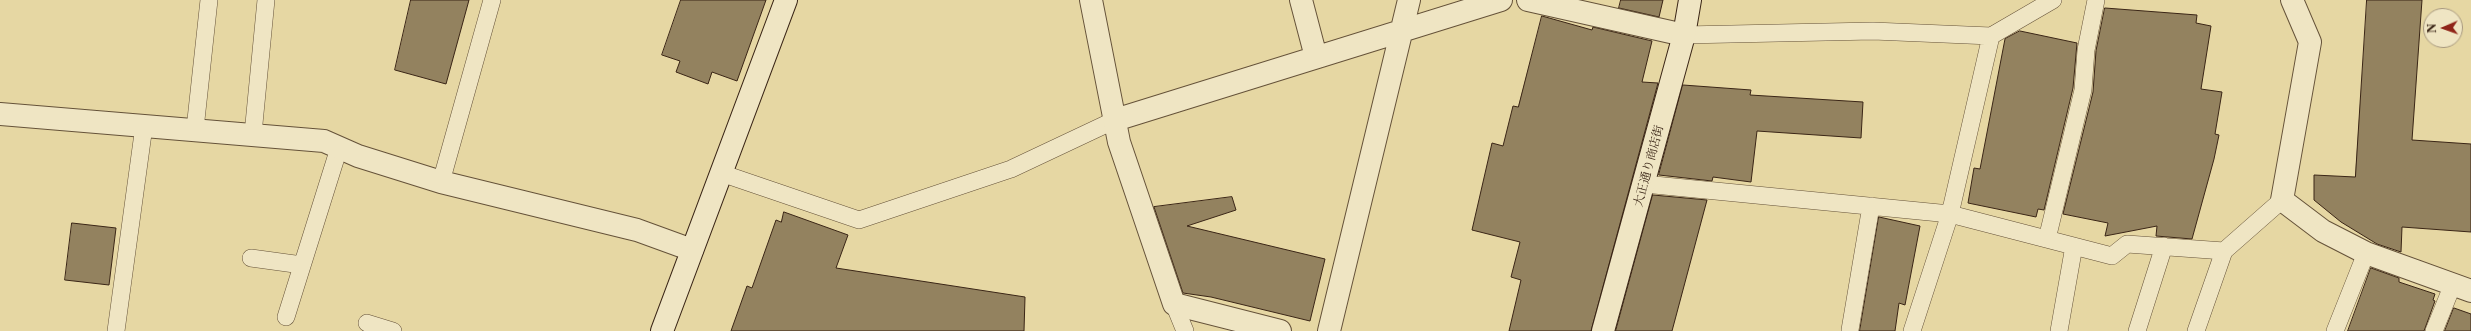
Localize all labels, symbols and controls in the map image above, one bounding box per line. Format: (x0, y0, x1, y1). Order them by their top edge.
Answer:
north arrow (2423, 8, 2463, 48)
text: N (2425, 23, 2439, 33)
street label: 大正通り商店街 (1631, 124, 1667, 208)

